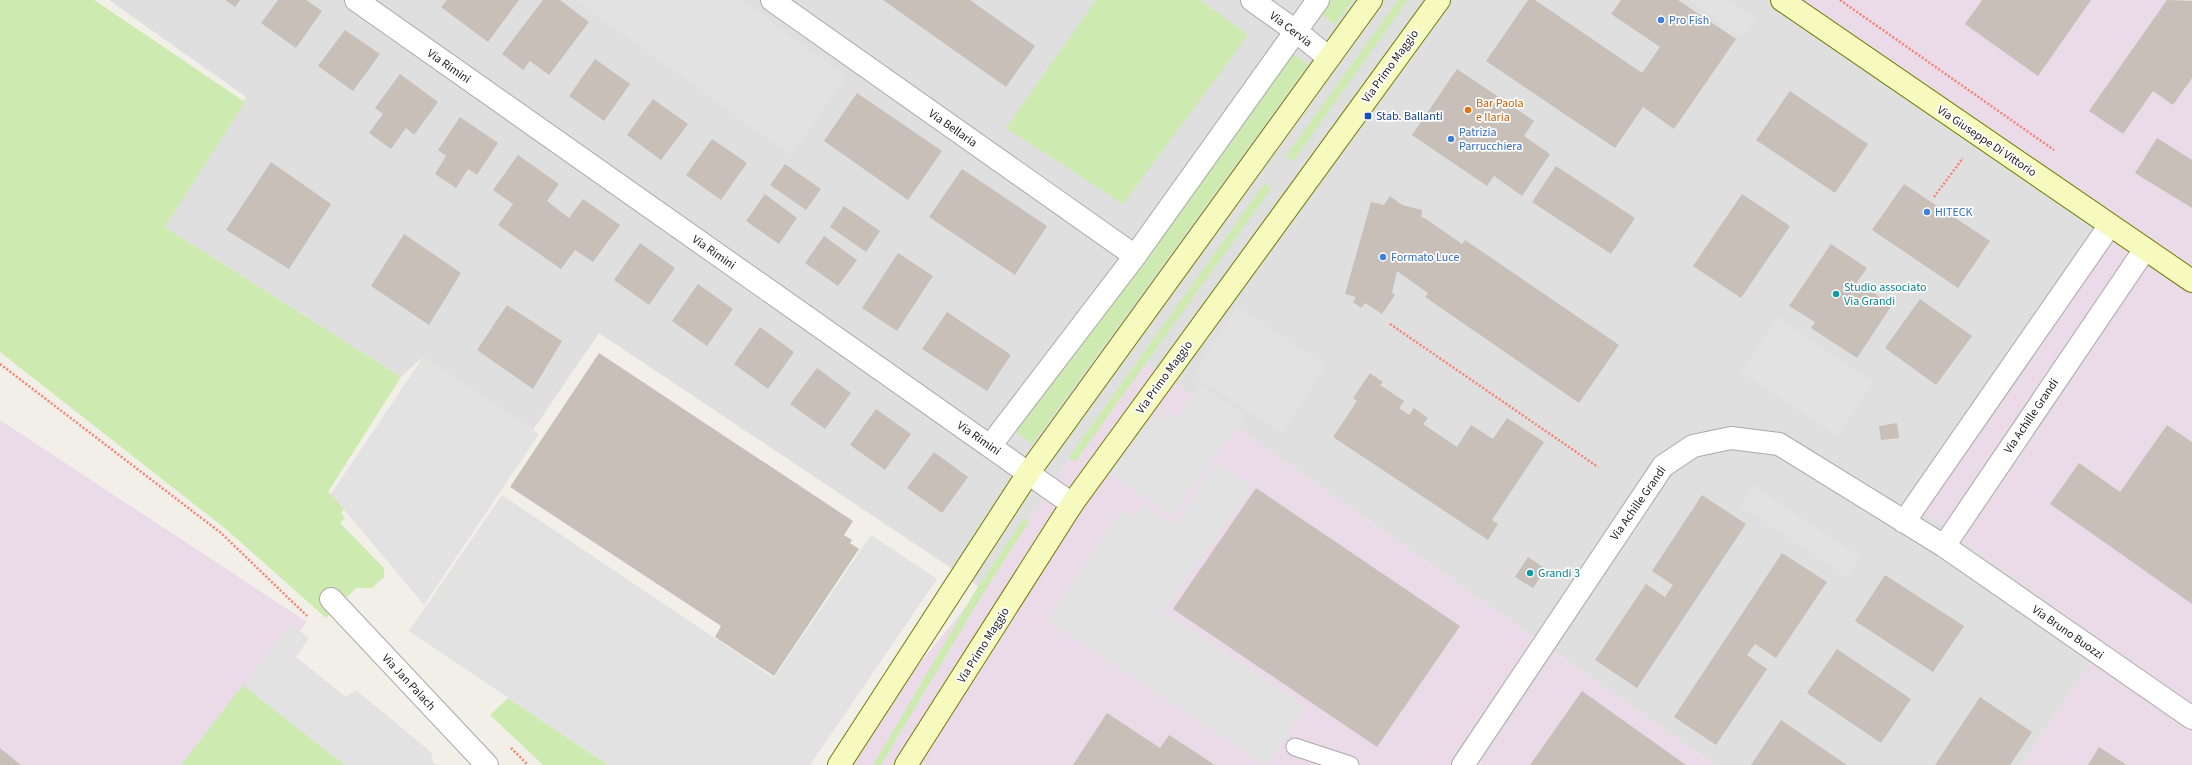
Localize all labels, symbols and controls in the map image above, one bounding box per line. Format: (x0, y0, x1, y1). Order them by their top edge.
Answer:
street label: Via Cervia (1266, 8, 1316, 51)
place label: Pro Fish (1669, 12, 1709, 29)
marker: Pro Fish (1656, 15, 1666, 25)
street label: Via Primo Maggio (1358, 26, 1423, 106)
street label: Via Rimini (423, 45, 474, 88)
place label: Bar Paola e Ilaria (1476, 95, 1524, 126)
street label: Via Giuseppe Di Vittorio (1934, 102, 2040, 181)
street label: Via Bellaria (925, 105, 980, 151)
marker: Bar Paola e Ilaria (1463, 105, 1473, 115)
place label: Stab. Ballanti (1376, 108, 1443, 125)
marker: Stab. Ballanti (1363, 111, 1373, 121)
place label: Patrizia Parrucchiera (1459, 124, 1522, 155)
marker: Patrizia Parrucchiera (1446, 134, 1456, 144)
place label: HITECK (1935, 204, 1973, 221)
marker: HITECK (1922, 207, 1932, 217)
street label: Via Rimini (688, 231, 739, 274)
place label: Formato Luce (1391, 249, 1460, 266)
marker: Formato Luce (1378, 252, 1388, 262)
place label: Studio associato Via Grandi (1844, 279, 1927, 310)
marker: Studio associato Via Grandi (1831, 289, 1841, 299)
street label: Via Primo Maggio (1132, 337, 1197, 417)
street label: Via Achille Grandi (2000, 375, 2063, 457)
street label: Via Rimini (953, 417, 1004, 460)
street label: Via Achille Grandi (1606, 463, 1670, 544)
place label: Grandi 3 (1538, 565, 1580, 582)
marker: Grandi 3 (1525, 568, 1535, 578)
street label: Via Bruno Buozzi (2028, 601, 2107, 663)
street label: Via Primo Maggio (953, 604, 1014, 687)
street label: Via Jan Palach (378, 650, 439, 714)

